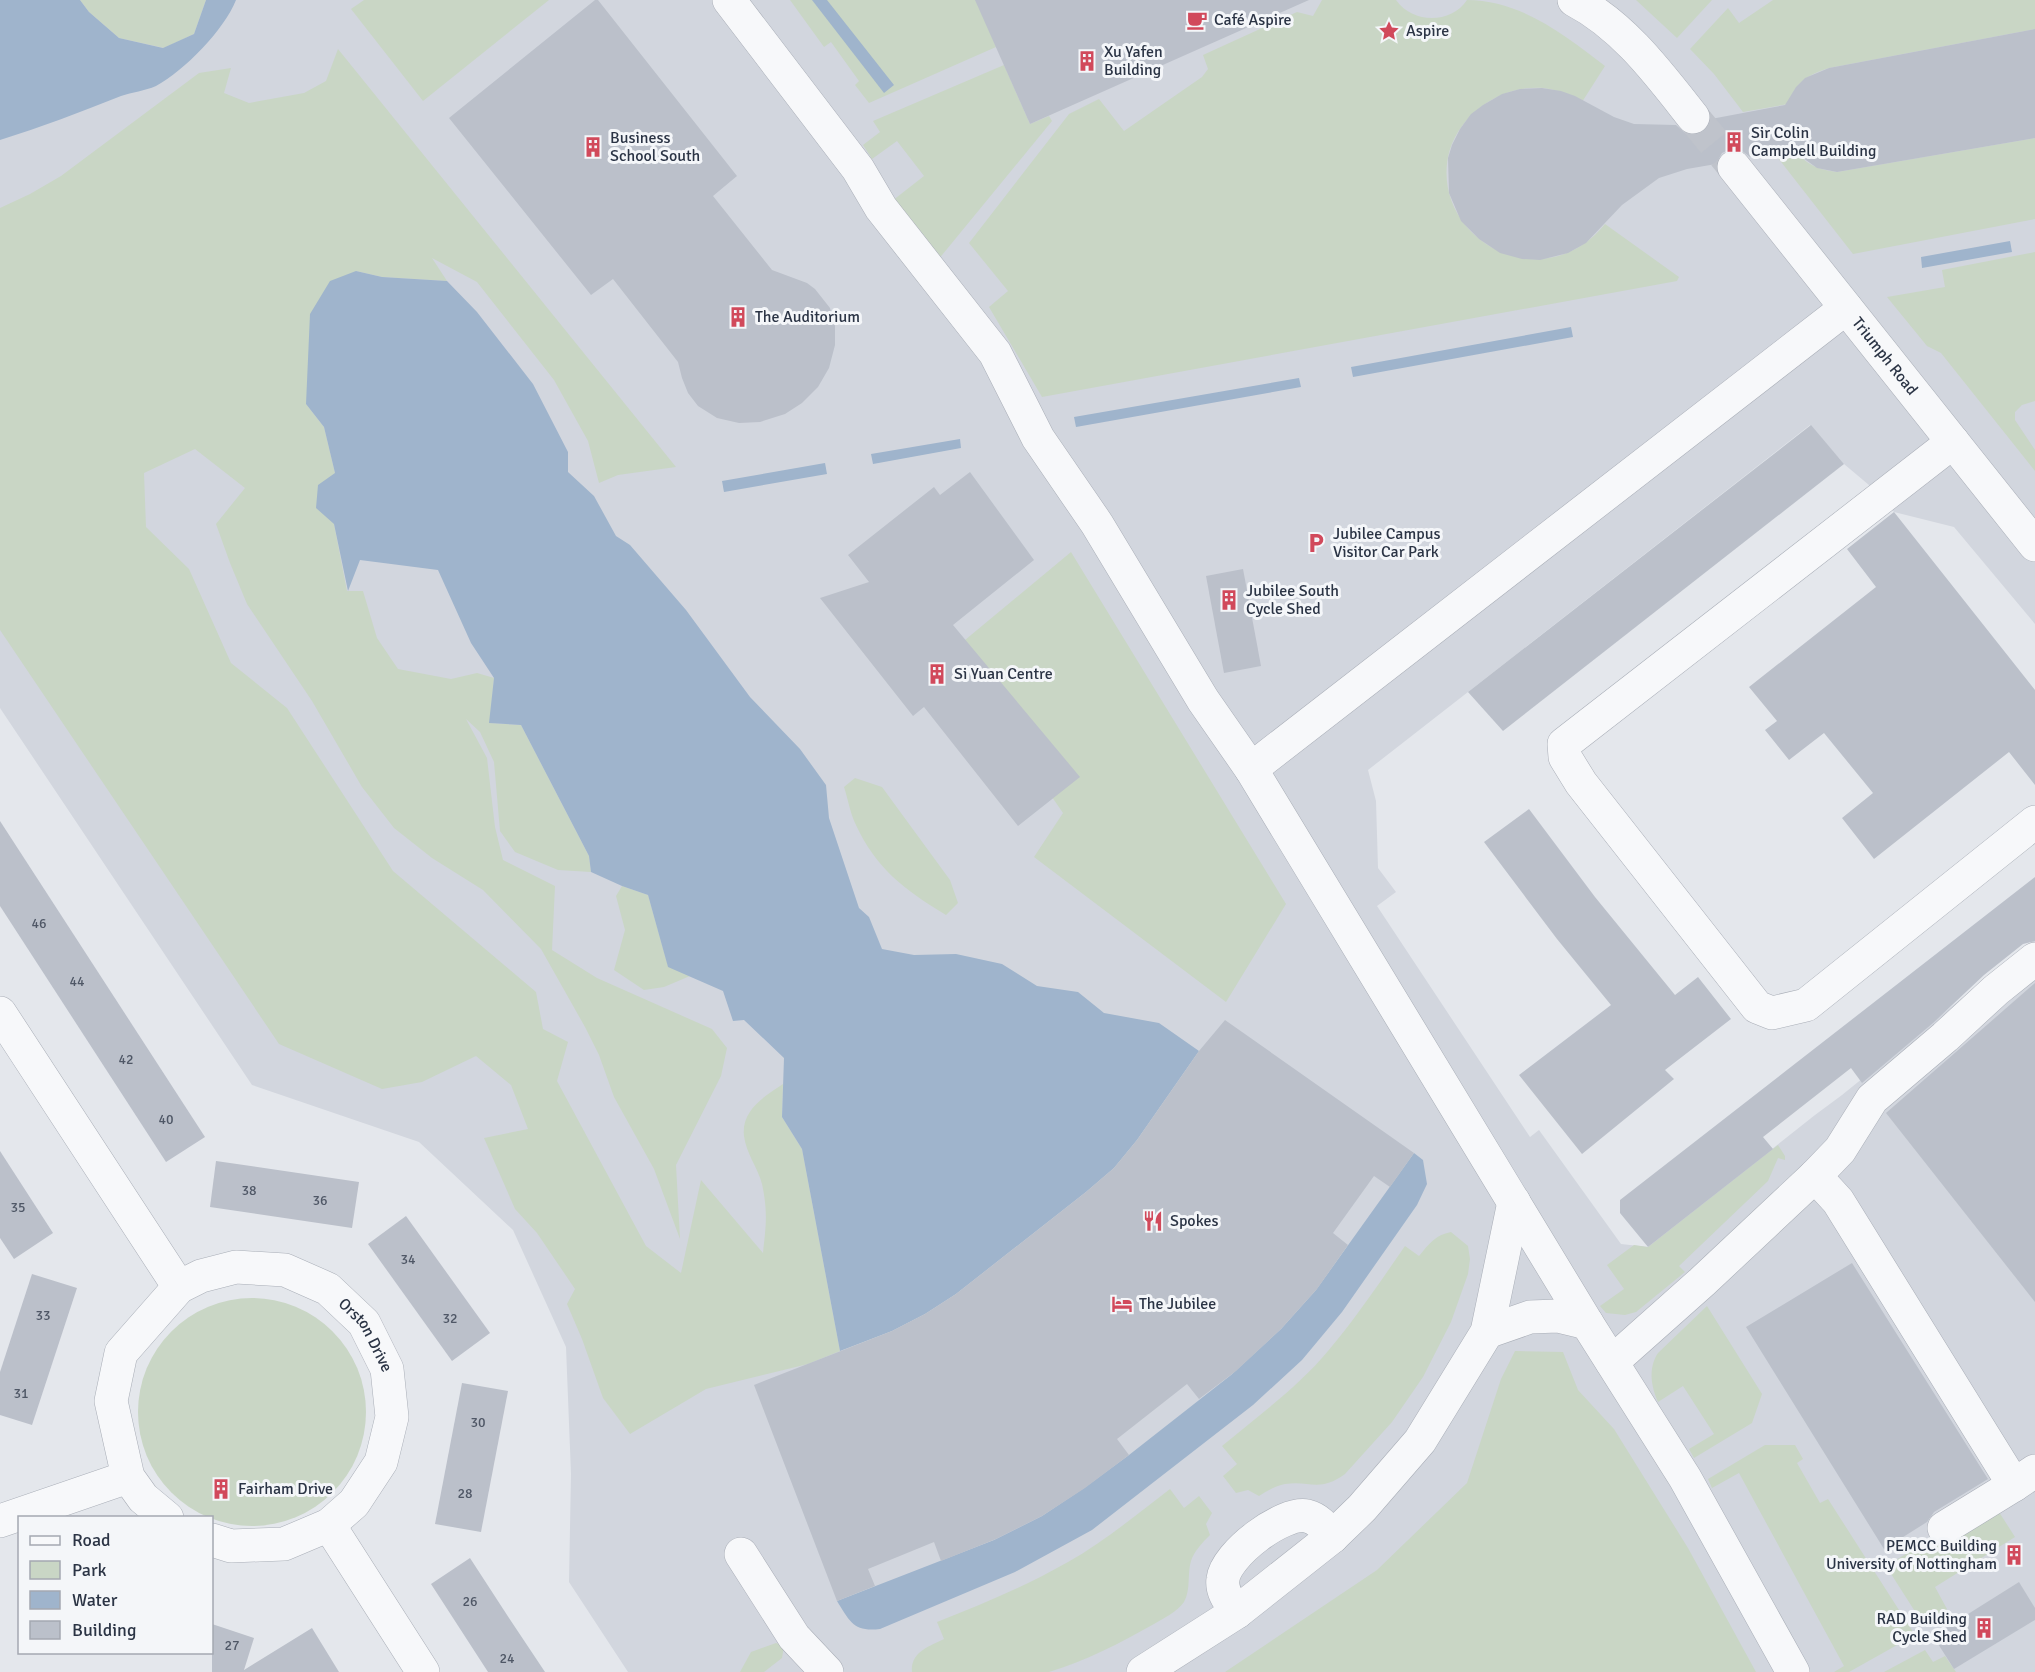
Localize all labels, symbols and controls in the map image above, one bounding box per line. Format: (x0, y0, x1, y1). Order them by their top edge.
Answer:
cafe icon: Café Aspire (1185, 8, 1209, 32)
place label: Café Aspire (1214, 10, 1292, 30)
place icon: Aspire (1377, 19, 1401, 43)
place label: Aspire (1406, 21, 1449, 41)
place label: Xu Yafen Building (1104, 42, 1163, 80)
building icon: Xu Yafen Building (1075, 49, 1099, 73)
place label: Sir Colin Campbell Building (1751, 123, 1876, 161)
place label: Business School South (610, 128, 700, 166)
building icon: Sir Colin Campbell Building (1722, 130, 1746, 154)
building icon: Business School South (581, 135, 605, 159)
building icon: The Auditorium (726, 305, 750, 329)
place label: The Auditorium (755, 307, 860, 327)
street label: Triumph Road (1848, 313, 1922, 399)
place label: Jubilee Campus Visitor Car Park (1333, 524, 1440, 562)
parking icon: Jubilee Campus Visitor Car Park (1304, 531, 1328, 555)
place label: Jubilee South Cycle Shed (1246, 581, 1339, 619)
building icon: Jubilee South Cycle Shed (1217, 588, 1241, 612)
building icon: Si Yuan Centre (925, 662, 949, 686)
place label: Si Yuan Centre (954, 664, 1053, 684)
house number: 46 (31, 915, 47, 932)
house number: 44 (69, 973, 85, 990)
house number: 42 (118, 1051, 134, 1068)
house number: 40 (158, 1111, 174, 1128)
house number: 38 (241, 1182, 257, 1199)
house number: 36 (312, 1192, 328, 1209)
house number: 35 (10, 1199, 26, 1216)
restaurant icon: Spokes (1141, 1209, 1165, 1233)
place label: Spokes (1170, 1211, 1218, 1231)
house number: 34 (400, 1251, 416, 1268)
hotel icon: The Jubilee (1110, 1292, 1134, 1316)
street label: Orston Drive (334, 1294, 397, 1375)
place label: The Jubilee (1139, 1294, 1216, 1314)
house number: 33 (35, 1307, 51, 1324)
house number: 32 (442, 1310, 458, 1327)
house number: 31 (13, 1385, 29, 1402)
house number: 30 (470, 1414, 486, 1431)
building icon: Fairham Drive (209, 1477, 233, 1501)
place label: Fairham Drive (238, 1479, 333, 1499)
house number: 28 (457, 1485, 473, 1502)
legend (18, 1516, 213, 1654)
text: Road (72, 1529, 111, 1551)
place label: PEMCC Building University of Nottingham (1826, 1536, 1997, 1574)
building icon: PEMCC Building University of Nottingham (2002, 1543, 2026, 1567)
text: Park (72, 1559, 107, 1581)
text: Water (72, 1589, 118, 1611)
house number: 26 (462, 1593, 478, 1610)
place label: RAD Building Cycle Shed (1876, 1609, 1967, 1647)
building icon: RAD Building Cycle Shed (1972, 1616, 1996, 1640)
text: Building (72, 1619, 136, 1641)
house number: 27 (224, 1637, 240, 1654)
house number: 24 (499, 1650, 515, 1667)

